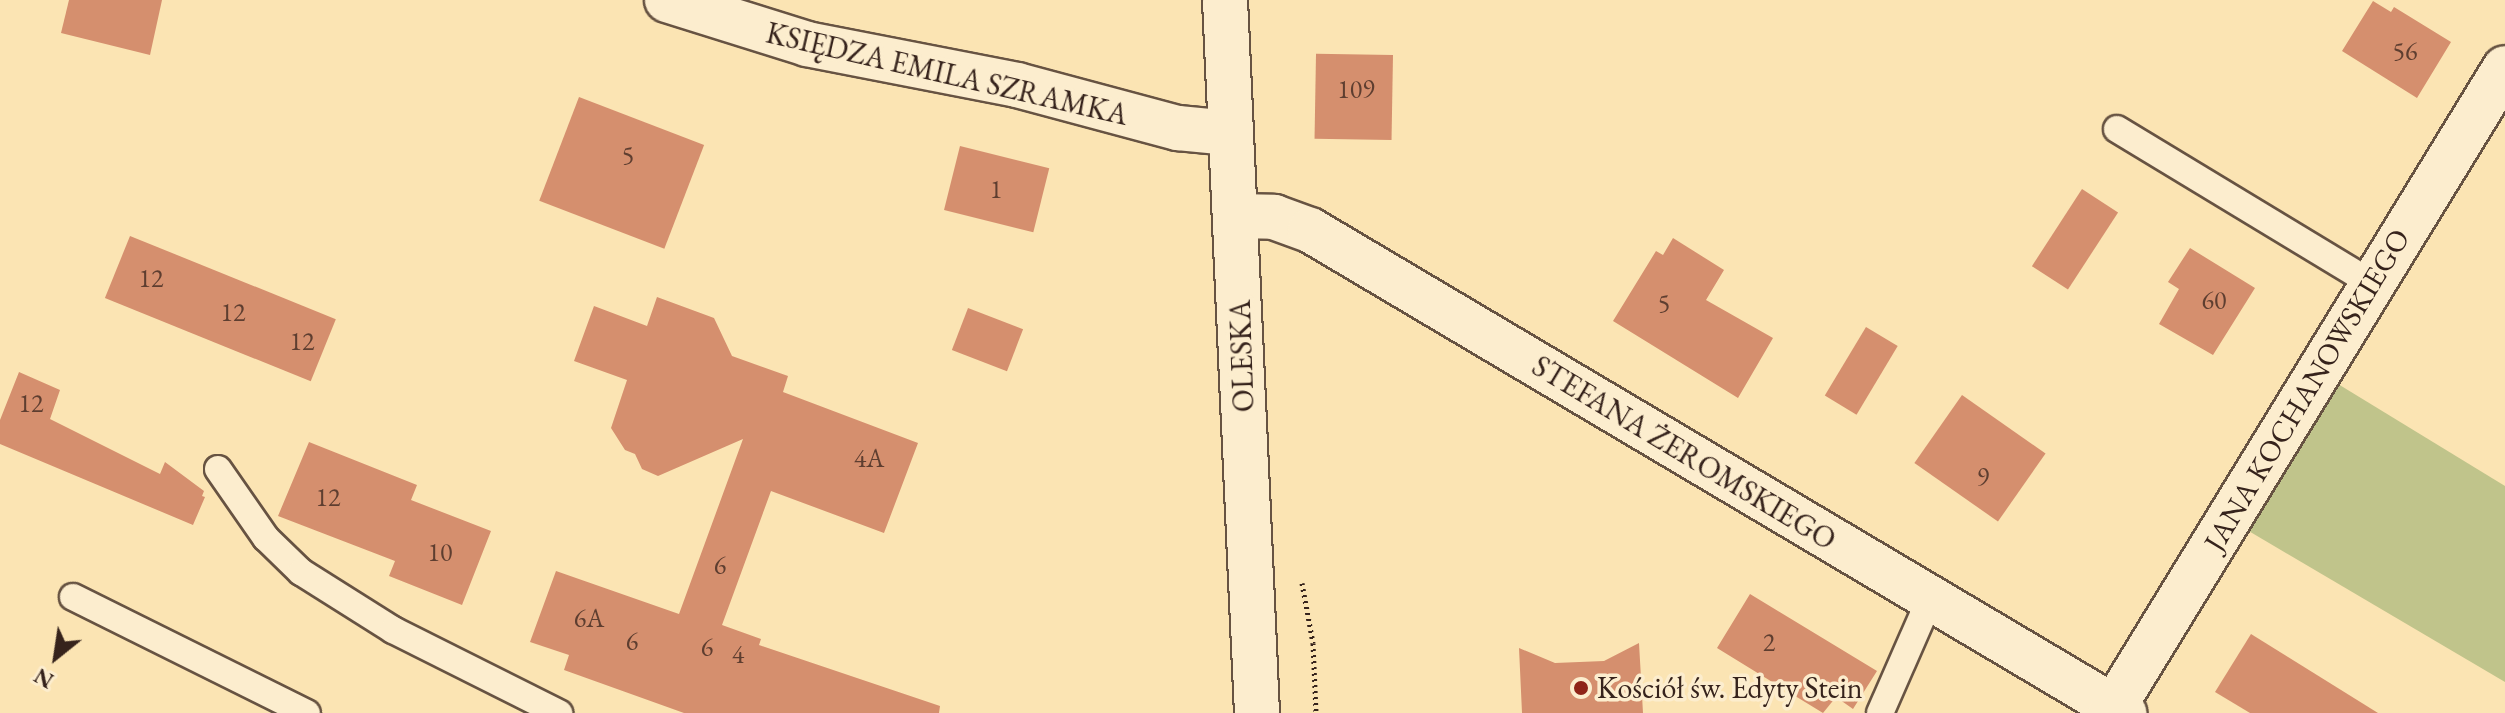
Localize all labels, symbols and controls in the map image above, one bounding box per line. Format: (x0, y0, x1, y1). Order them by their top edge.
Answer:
street label: KSIĘDZA EMILA SZRAMKA (763, 15, 1131, 133)
house number: 56 (2393, 36, 2417, 68)
house number: 109 (1337, 74, 1375, 106)
house number: 5 (622, 140, 634, 172)
house number: 1 (990, 174, 1002, 206)
street label: JANA KOCHANOWSKIEGO (2196, 222, 2418, 558)
house number: 12 (139, 263, 163, 295)
house number: 60 (2202, 285, 2226, 317)
house number: 5 (1658, 288, 1670, 320)
house number: 12 (221, 297, 245, 329)
street label: OLESKA (1222, 299, 1262, 413)
house number: 12 (290, 326, 314, 358)
street label: STEFANA ŻEROMSKIEGO (1526, 348, 1842, 558)
house number: 12 (19, 388, 43, 420)
house number: 4A (854, 443, 884, 475)
house number: 9 (1977, 462, 1989, 494)
house number: 12 (316, 482, 340, 514)
house number: 10 (428, 537, 452, 569)
house number: 6 (714, 550, 726, 582)
house number: 6A (574, 603, 604, 635)
north arrow (16, 617, 96, 697)
house number: 6 (626, 626, 638, 658)
house number: 2 (1763, 627, 1775, 659)
house number: 6 (701, 632, 713, 664)
house number: 4 (732, 639, 744, 671)
text: N (29, 661, 59, 695)
place label: Kościół św. Edyty Stein (1597, 670, 1863, 706)
marker: Kościół św. Edyty Stein (1572, 679, 1590, 697)

